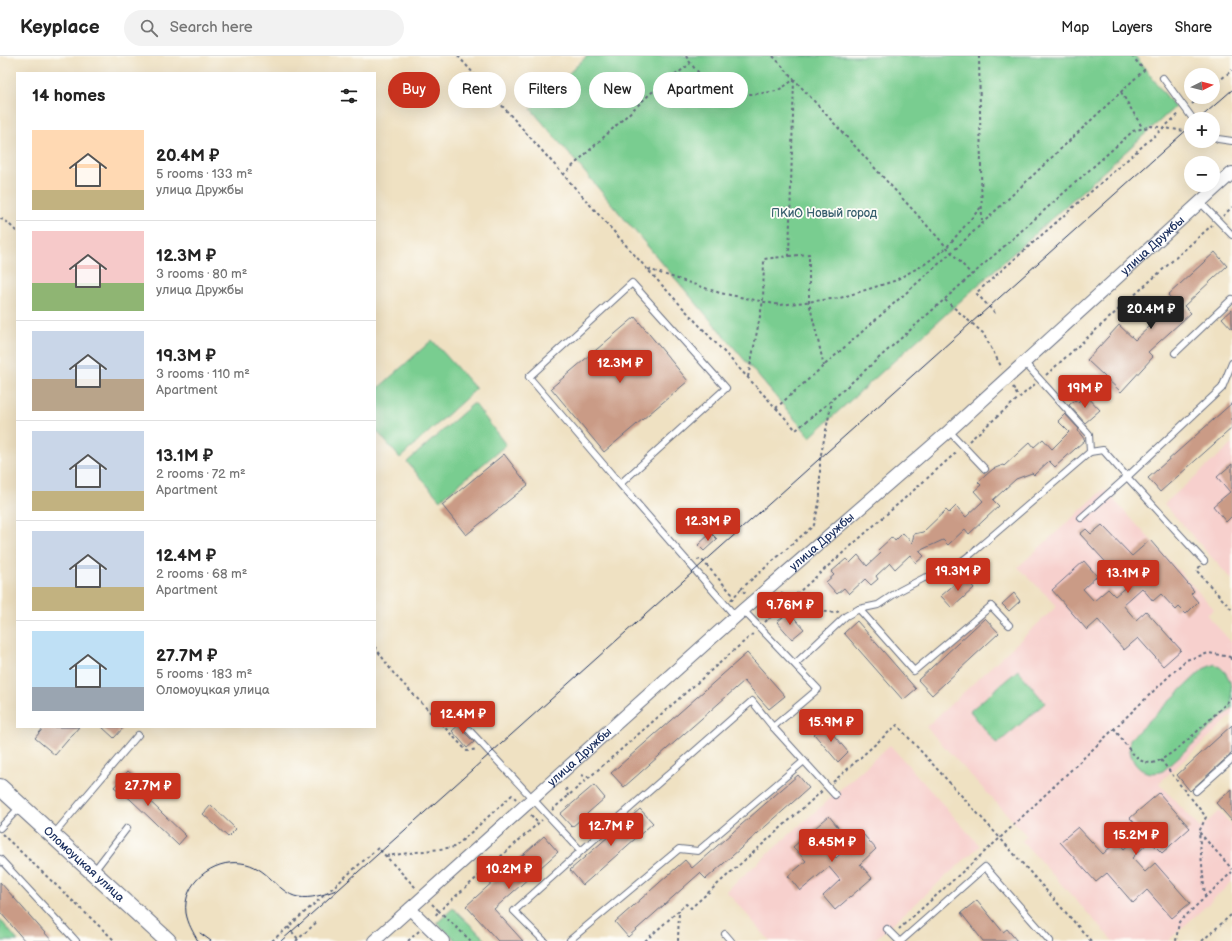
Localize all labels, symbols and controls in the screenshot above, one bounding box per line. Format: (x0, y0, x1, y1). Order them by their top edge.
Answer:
search box (124, 10, 404, 46)
text: Keyplace (20, 16, 100, 39)
icon: search (138, 17, 160, 39)
text: Search here (170, 18, 253, 37)
text: Map (1061, 19, 1089, 36)
text: Layers (1111, 19, 1153, 36)
text: Share (1175, 19, 1212, 36)
north arrow (1184, 68, 1220, 104)
map controls (1184, 68, 1220, 192)
chip: Buy (388, 72, 440, 108)
chip: Rent (448, 72, 506, 108)
chip: Filters (514, 72, 581, 108)
chip: New (589, 72, 645, 108)
chip: Apartment (653, 72, 748, 108)
icon: filters (338, 85, 360, 107)
text: 14 homes (32, 86, 105, 106)
button: + (1184, 112, 1220, 148)
icon: home (64, 146, 112, 194)
text: 20.4M ₽ (156, 146, 219, 166)
button: − (1184, 156, 1220, 192)
text: 5 rooms · 133 m² (156, 166, 253, 182)
text: улица Дружбы (156, 182, 244, 198)
park label: ПКиО Новый город (771, 206, 878, 221)
street label: улица Дружбы (1118, 213, 1188, 279)
text: 12.3M ₽ (156, 246, 216, 266)
icon: home (64, 247, 112, 295)
text: 3 rooms · 80 m² (156, 266, 247, 282)
text: улица Дружбы (156, 282, 244, 298)
pin: 20.4M ₽ (1114, 296, 1188, 330)
text: 20.4M ₽ (1127, 301, 1175, 317)
text: 19.3M ₽ (156, 346, 216, 366)
icon: home (64, 347, 112, 395)
pin: 12.3M ₽ (583, 350, 657, 384)
text: 12.3M ₽ (597, 355, 643, 371)
text: 3 rooms · 110 m² (156, 366, 250, 382)
pin: 19M ₽ (1057, 375, 1113, 409)
text: 19M ₽ (1067, 380, 1103, 396)
text: Apartment (156, 382, 217, 398)
text: 13.1M ₽ (156, 446, 213, 466)
icon: home (64, 447, 112, 495)
text: 2 rooms · 72 m² (156, 466, 246, 482)
text: Apartment (156, 482, 217, 498)
pin: 12.3M ₽ (671, 508, 745, 542)
street label: улица Дружбы (787, 510, 858, 574)
text: 12.3M ₽ (685, 513, 731, 529)
text: 12.4M ₽ (156, 546, 216, 566)
icon: home (64, 547, 112, 595)
pin: 19.3M ₽ (921, 558, 995, 592)
pin: 13.1M ₽ (1091, 560, 1165, 594)
text: 19.3M ₽ (935, 563, 981, 579)
text: 13.1M ₽ (1106, 565, 1150, 581)
text: 2 rooms · 68 m² (156, 566, 247, 582)
text: Apartment (156, 582, 217, 598)
pin: 9.76M ₽ (753, 592, 827, 626)
text: 9.76M ₽ (766, 597, 814, 613)
text: 27.7M ₽ (156, 646, 217, 666)
icon: home (64, 647, 112, 695)
text: 5 rooms · 183 m² (156, 666, 252, 682)
text: Оломоуцкая улица (156, 682, 270, 698)
pin: 12.4M ₽ (426, 701, 500, 735)
text: 12.4M ₽ (440, 706, 486, 722)
pin: 15.9M ₽ (794, 709, 868, 743)
text: 15.9M ₽ (808, 714, 854, 730)
street label: улица Дружбы (545, 724, 615, 790)
pin: 27.7M ₽ (111, 773, 185, 807)
text: 27.7M ₽ (125, 778, 171, 794)
pin: 12.7M ₽ (574, 813, 648, 847)
text: 12.7M ₽ (588, 818, 634, 834)
pin: 15.2M ₽ (1099, 822, 1173, 856)
street label: Оломоуцкая улица (40, 823, 127, 905)
text: 15.2M ₽ (1113, 827, 1159, 843)
pin: 8.45M ₽ (795, 829, 869, 863)
text: 8.45M ₽ (808, 834, 856, 850)
pin: 10.2M ₽ (472, 856, 546, 890)
text: 10.2M ₽ (486, 861, 532, 877)

